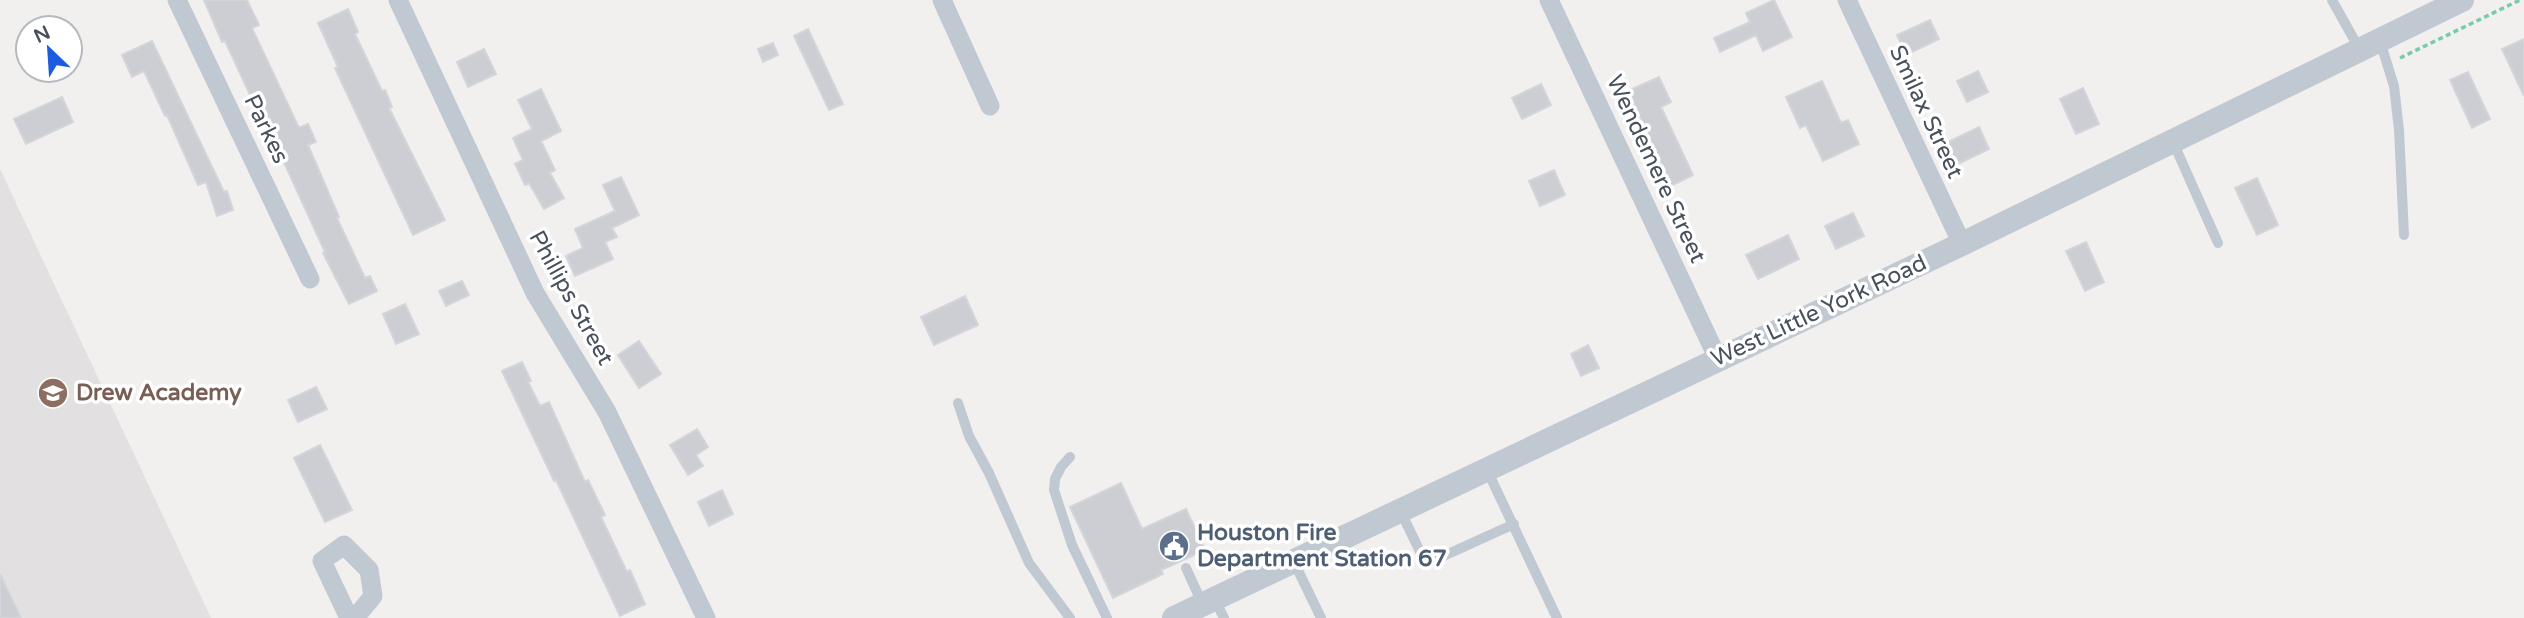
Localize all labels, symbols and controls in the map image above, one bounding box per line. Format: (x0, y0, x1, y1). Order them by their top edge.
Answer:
north arrow (14, 14, 84, 84)
text: N (31, 21, 54, 48)
street label: Smilax Street (1883, 41, 1969, 183)
street label: Wendemere Street (1600, 71, 1712, 268)
street label: Parkes (237, 90, 295, 168)
street label: Phillips Street (523, 226, 620, 370)
street label: West Little York Road (1707, 249, 1931, 373)
school or university icon: Drew Academy (36, 376, 70, 410)
place label: Drew Academy (76, 379, 242, 407)
place label: Houston Fire Department Station 67 (1197, 519, 1447, 573)
public building icon: Houston Fire Department Station 67 (1157, 529, 1191, 563)

